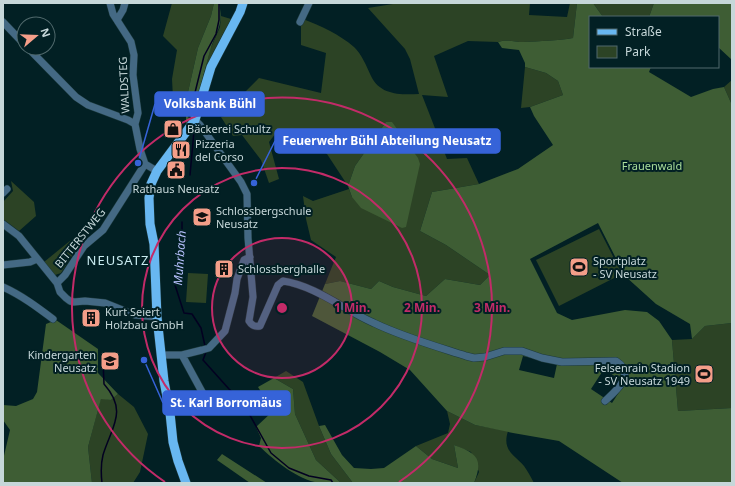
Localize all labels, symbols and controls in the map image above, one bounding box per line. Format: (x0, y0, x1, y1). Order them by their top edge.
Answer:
north arrow (16, 16, 56, 56)
legend (589, 16, 719, 68)
text: Straße (625, 23, 662, 40)
text: N (37, 26, 54, 39)
text: Park (625, 43, 651, 60)
street label: WALDSTEG (115, 56, 132, 114)
callout: Volksbank Bühl (155, 92, 264, 116)
text: Volksbank Bühl (164, 95, 256, 112)
shop icon: Bäckerei Schultz (162, 118, 184, 140)
place label: Bäckerei Schultz (187, 121, 271, 136)
callout: Feuerwehr Bühl Abteilung Neusatz (275, 129, 500, 153)
text: Feuerwehr Bühl Abteilung Neusatz (283, 132, 492, 149)
place label: Pizzeria del Corso (195, 136, 244, 164)
restaurant icon: Pizzeria del Corso (170, 139, 192, 161)
park label: Frauenwald (622, 158, 682, 173)
public building icon: Rathaus Neusatz (165, 159, 187, 181)
place label: Rathaus Neusatz (133, 181, 219, 196)
place label: Schlossbergschule Neusatz (216, 203, 312, 231)
street label: BITTERSTWEG (51, 205, 108, 271)
school or university icon: Schlossbergschule Neusatz (191, 206, 213, 228)
water label: Muhrbach (169, 230, 190, 286)
district label: NEUSATZ (87, 251, 149, 269)
place label: Sportplatz - SV Neusatz (593, 253, 657, 281)
sports icon: Sportplatz - SV Neusatz (568, 256, 590, 278)
building icon: Schlossberghalle (213, 258, 235, 280)
place label: Schlossberghalle (238, 261, 325, 276)
text: 1 Min. (334, 299, 370, 316)
text: 2 Min. (404, 299, 440, 316)
text: 3 Min. (474, 299, 510, 316)
centre of rings (275, 301, 289, 315)
place label: Kurt Seiert Holzbau GmbH (105, 304, 184, 332)
building icon: Kurt Seiert Holzbau GmbH (80, 307, 102, 329)
place label: Kindergarten Neusatz (28, 347, 96, 375)
school or university icon: Kindergarten Neusatz (99, 350, 121, 372)
place label: Felsenrain Stadion - SV Neusatz 1949 (595, 360, 690, 388)
sports icon: Felsenrain Stadion - SV Neusatz 1949 (693, 363, 715, 385)
callout: St. Karl Borromäus (163, 391, 290, 415)
text: St. Karl Borromäus (170, 394, 282, 411)

